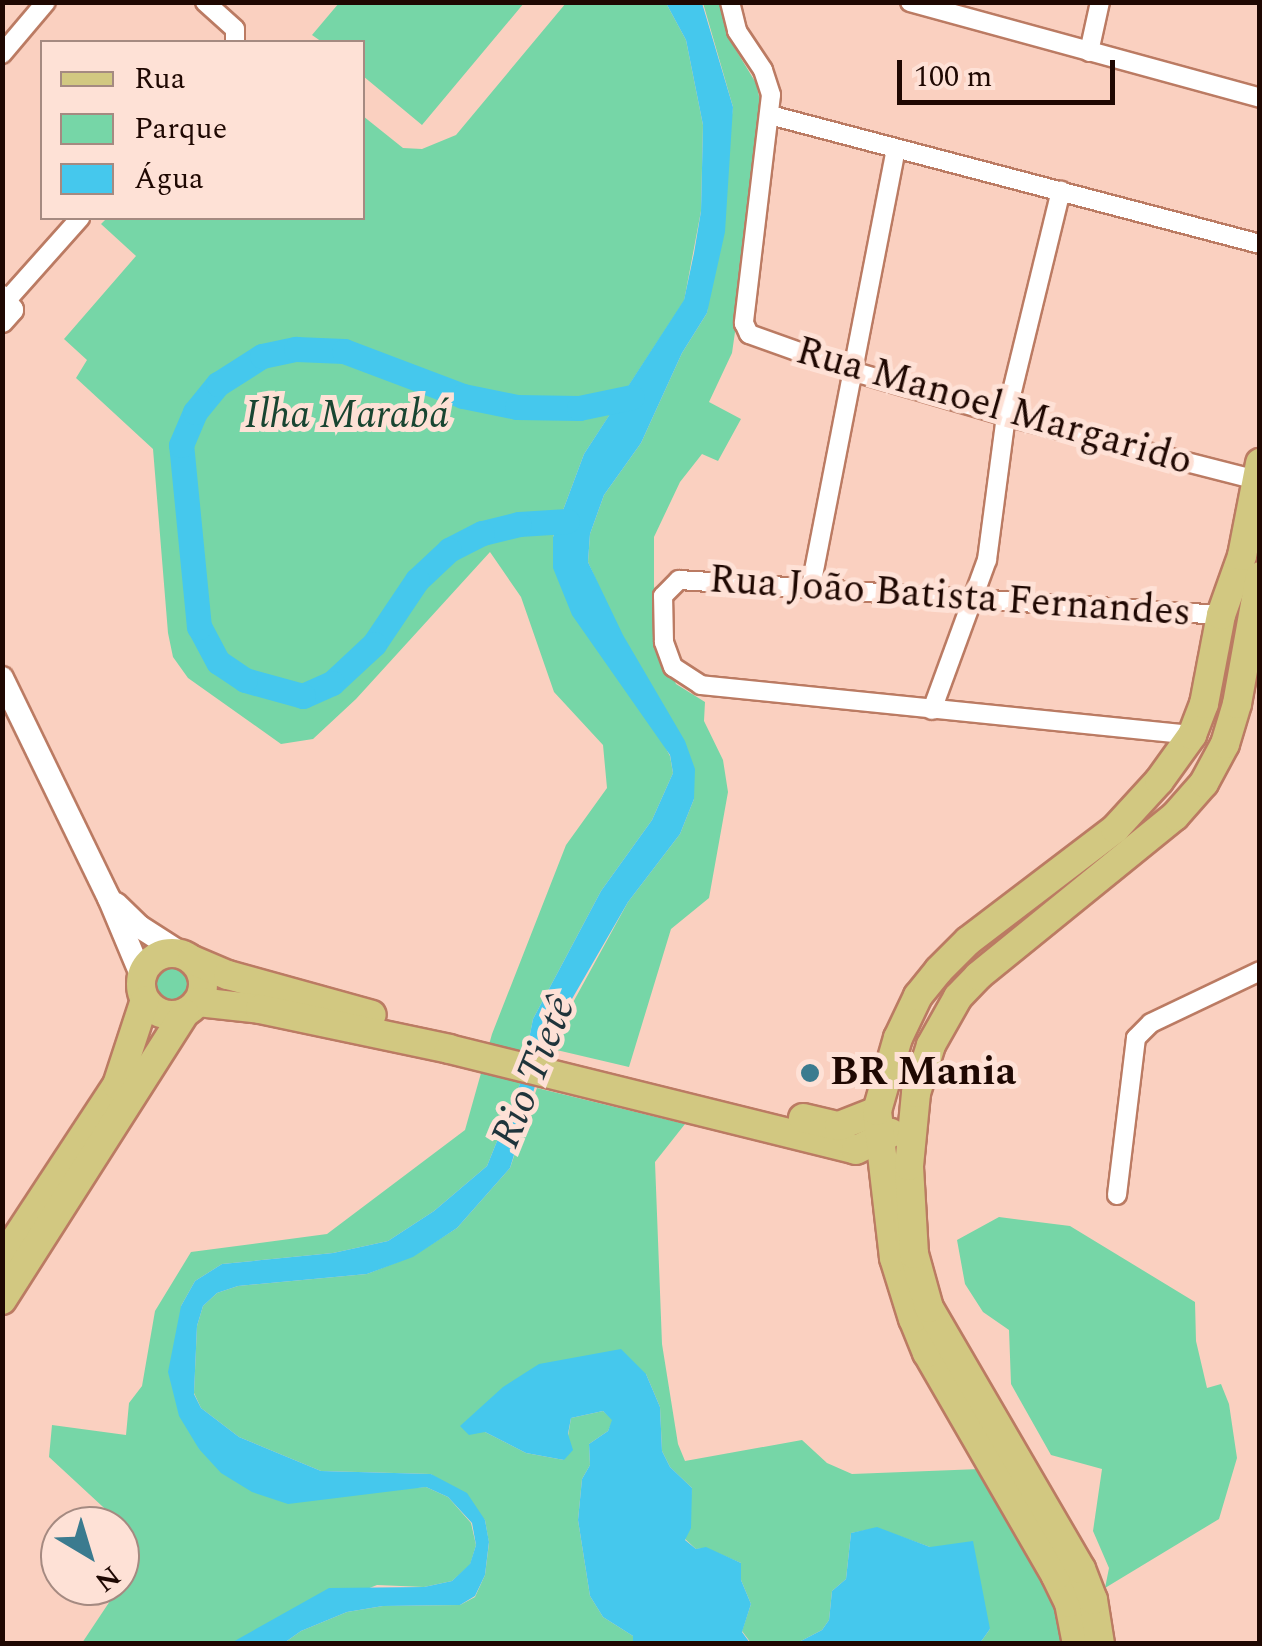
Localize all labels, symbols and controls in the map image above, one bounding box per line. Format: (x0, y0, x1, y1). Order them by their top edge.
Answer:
legend (40, 40, 365, 220)
scale bar (902, 40, 1120, 102)
text: 100 m (914, 54, 992, 100)
text: Rua (134, 56, 185, 102)
text: Parque (134, 106, 227, 152)
text: Água (134, 156, 204, 202)
street label: Rua Manoel Margarido (790, 327, 1198, 487)
park label: Ilha Marabá (245, 392, 449, 440)
street label: Rua João Batista Fernandes (707, 556, 1193, 638)
water label: Rio Tietê (481, 989, 587, 1155)
place label: BR Mania (830, 1049, 1016, 1097)
marker: BR Mania (799, 1062, 821, 1084)
north arrow (40, 1506, 140, 1606)
text: N (85, 1554, 130, 1602)

